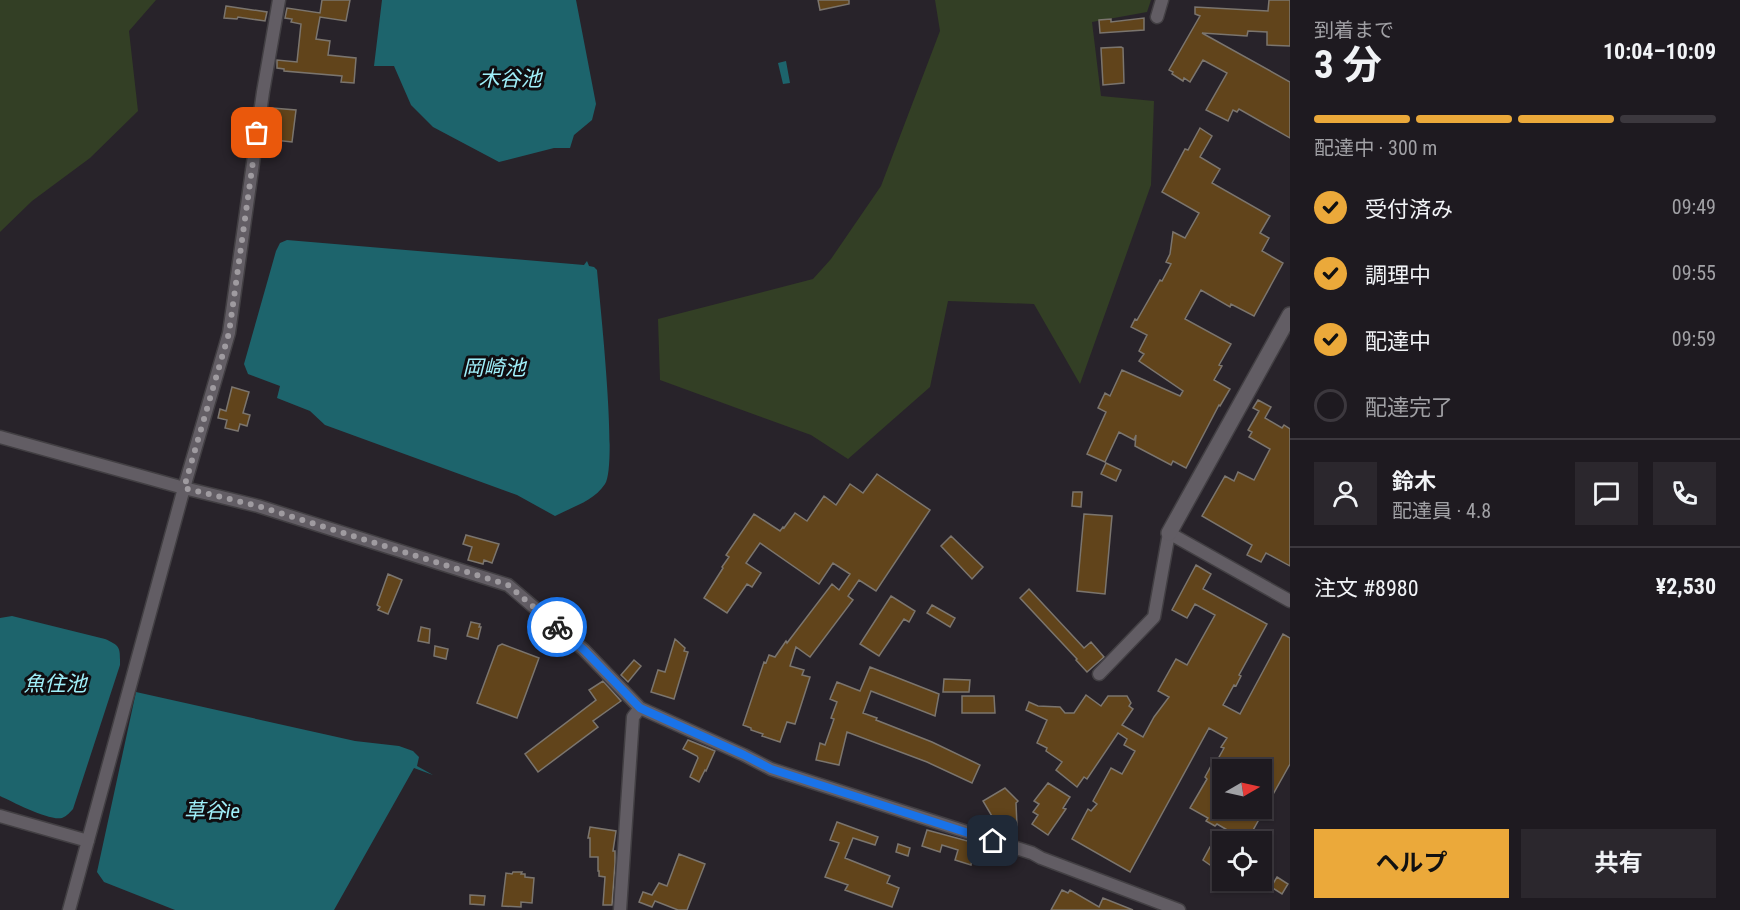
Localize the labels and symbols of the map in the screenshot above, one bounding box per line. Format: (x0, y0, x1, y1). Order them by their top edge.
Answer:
water label: 木谷池 (479, 67, 543, 91)
pin (231, 107, 282, 158)
water label: 岡崎池 (463, 356, 527, 380)
courier (527, 597, 587, 657)
water label: 魚住池 (24, 672, 88, 696)
north arrow (1212, 759, 1272, 819)
water label: 草谷ie (184, 799, 240, 823)
pin (967, 815, 1018, 866)

